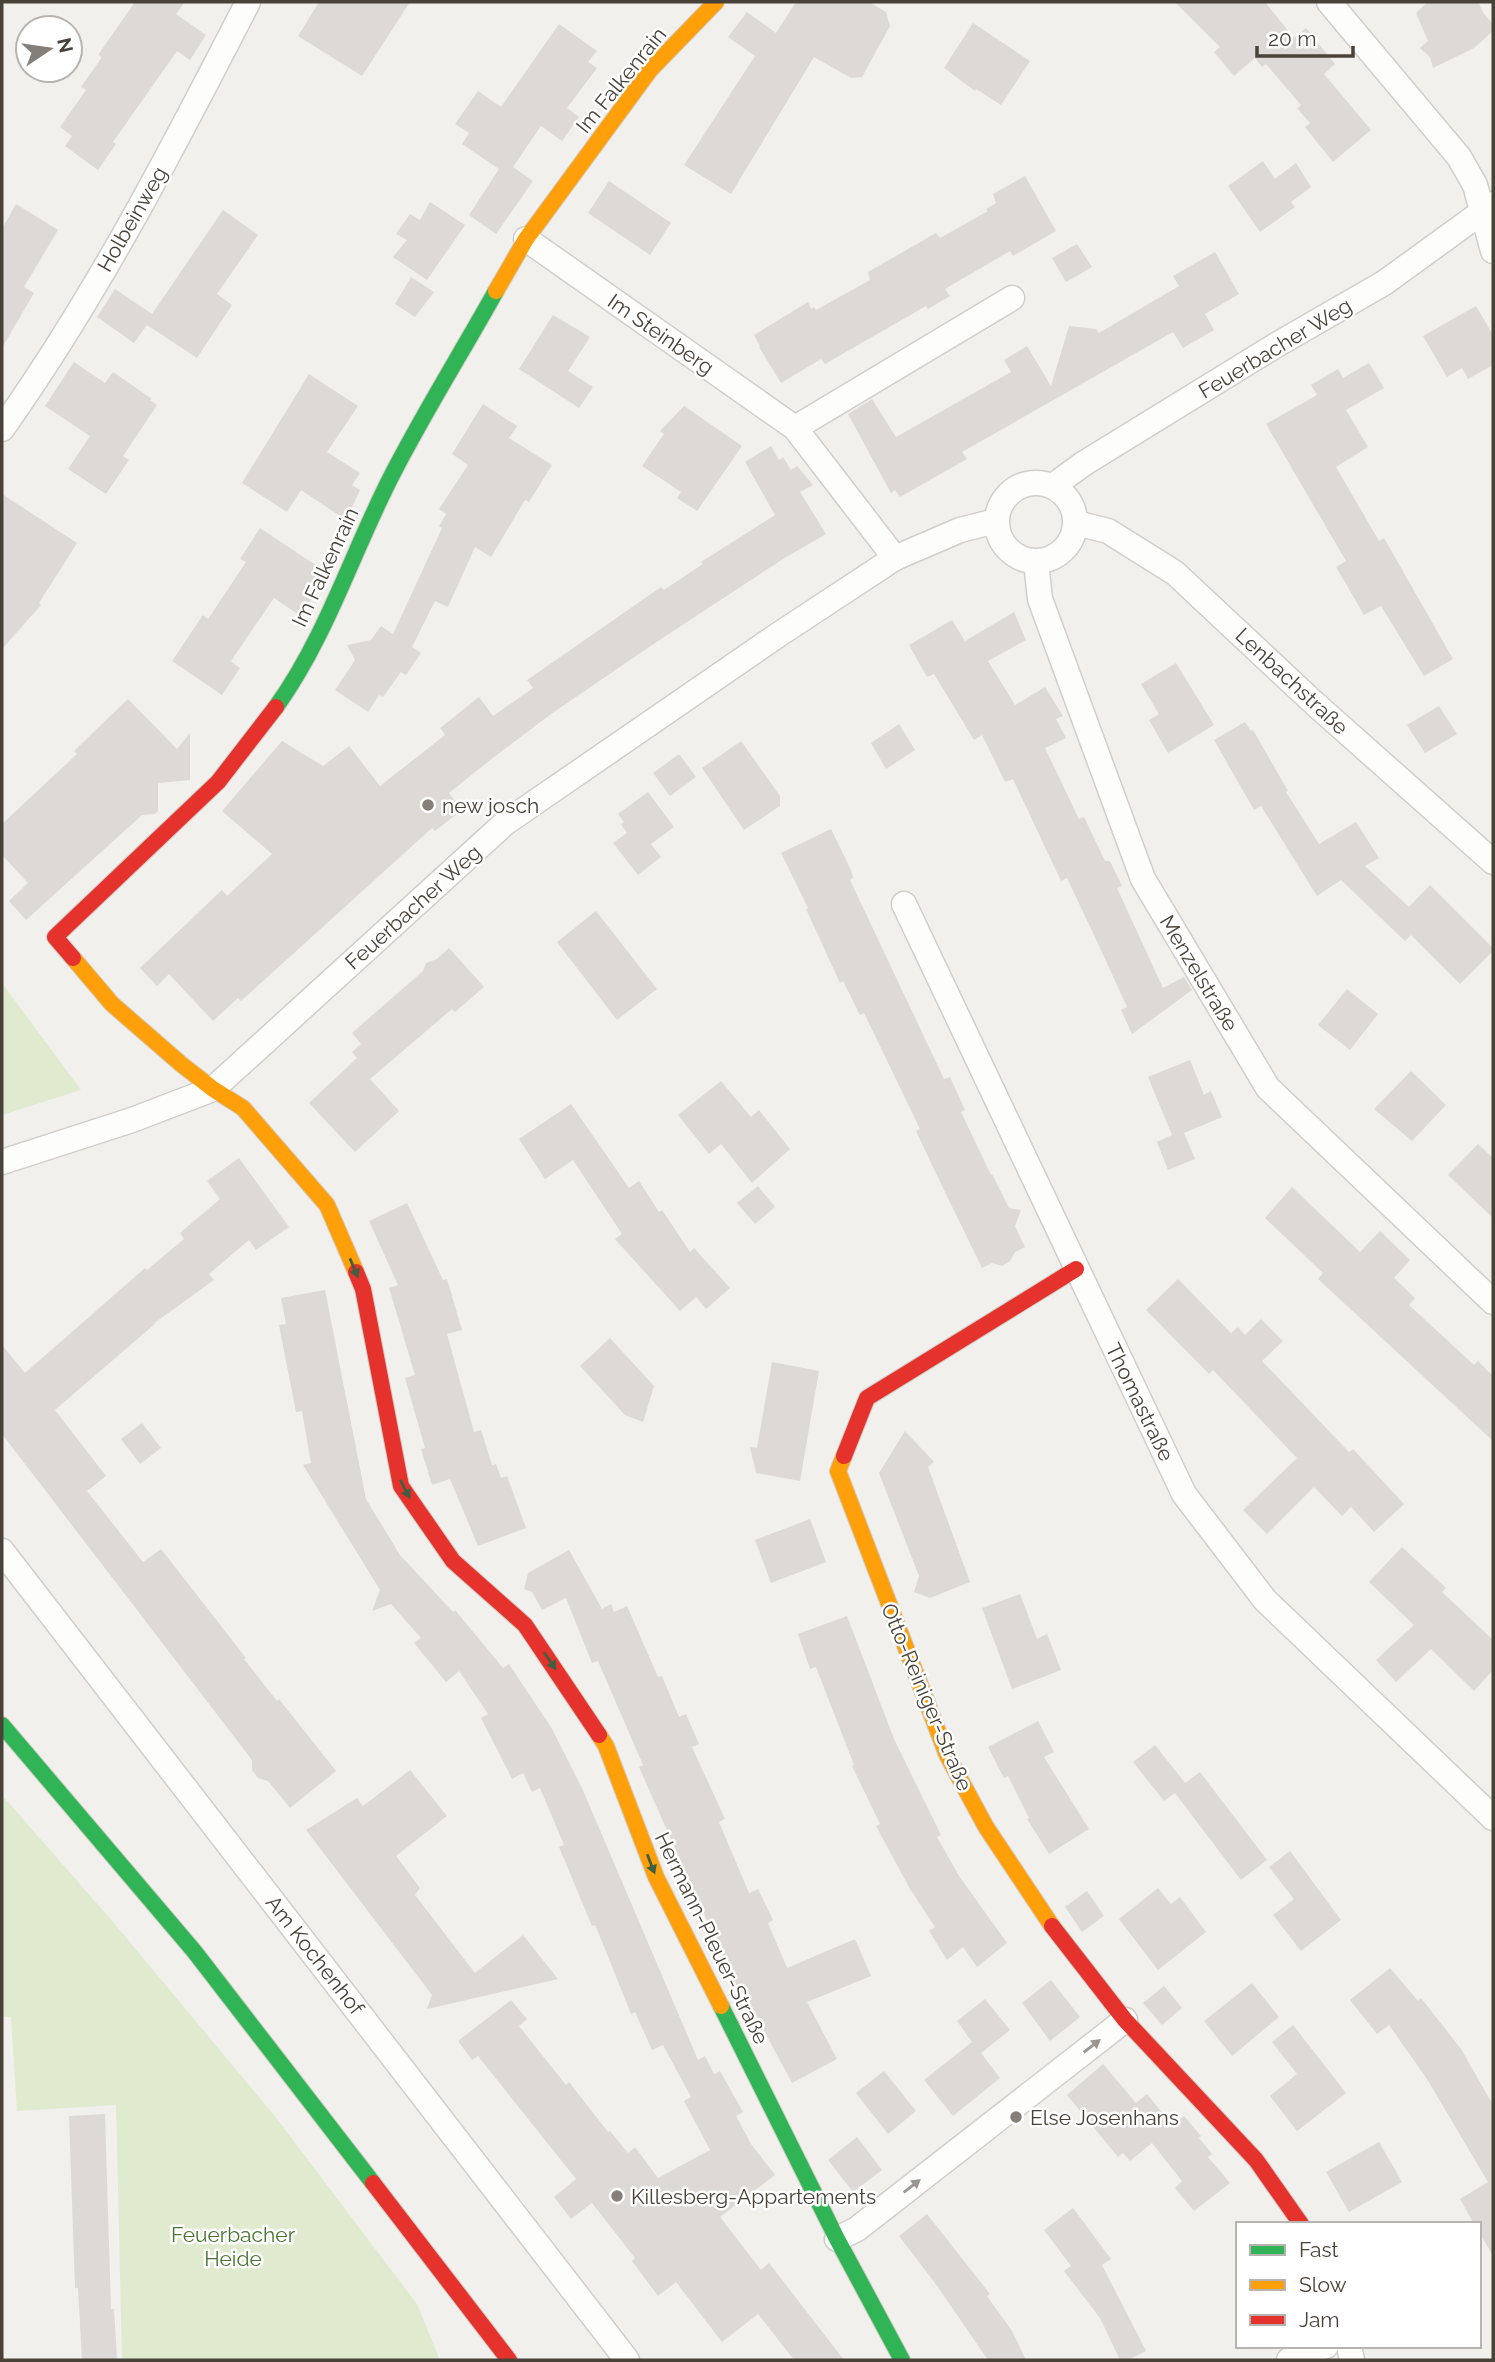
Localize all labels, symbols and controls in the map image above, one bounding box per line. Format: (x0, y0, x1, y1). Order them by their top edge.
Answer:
north arrow (14, 14, 84, 84)
scale bar (1257, 14, 1353, 58)
street label: Im Falkenrain (571, 22, 671, 138)
text: 20 m (1268, 26, 1316, 51)
text: N (53, 36, 78, 55)
street label: Holbeinweg (92, 162, 172, 276)
street label: Im Steinberg (603, 288, 719, 380)
street label: Feuerbacher Weg (1194, 292, 1356, 404)
street label: Im Falkenrain (286, 503, 364, 631)
street label: Lenbachstraße (1231, 623, 1353, 739)
place label: new josch (442, 793, 539, 818)
marker: new josch (420, 797, 436, 813)
street label: Feuerbacher Weg (340, 839, 486, 975)
street label: Menzelstraße (1155, 911, 1243, 1035)
one-way arrow (348, 1258, 360, 1278)
street label: Thomastraße (1101, 1339, 1179, 1465)
one-way arrow (398, 1479, 410, 1499)
street label: Otto-Reiniger-Straße (876, 1600, 978, 1794)
one-way arrow (543, 1652, 556, 1671)
street label: Hermann-Pleuer-Straße (650, 1828, 774, 2048)
one-way arrow (645, 1853, 656, 1874)
street label: Am Kochenhof (261, 1891, 370, 2020)
one-way arrow (1082, 2038, 1100, 2053)
place label: Else Josenhans (1030, 2105, 1179, 2130)
marker: Else Josenhans (1008, 2109, 1024, 2125)
one-way arrow (903, 2178, 921, 2193)
place label: Killesberg-Appartements (631, 2184, 876, 2209)
marker: Killesberg-Appartements (609, 2188, 625, 2204)
park label: Feuerbacher Heide (171, 2222, 296, 2271)
legend (1236, 2222, 1481, 2348)
text: Fast (1299, 2237, 1339, 2262)
text: Slow (1299, 2272, 1347, 2297)
text: Jam (1299, 2307, 1340, 2332)

